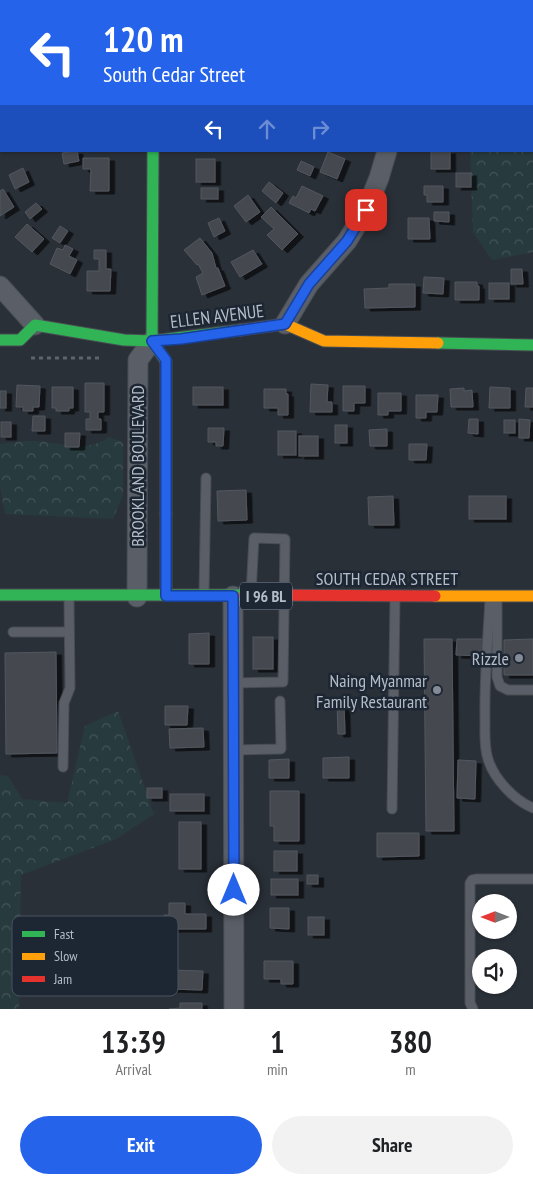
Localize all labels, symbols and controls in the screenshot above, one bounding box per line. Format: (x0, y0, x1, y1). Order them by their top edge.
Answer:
text: 120 m (103, 16, 184, 62)
icon: left (20, 20, 85, 85)
text: South Cedar Street (103, 60, 245, 88)
icon: left (200, 115, 228, 143)
icon: ahead (253, 115, 281, 143)
icon: right (306, 115, 334, 143)
pin (345, 189, 387, 231)
icon: arrive (352, 196, 380, 224)
street label: ELLEN AVENUE (169, 299, 265, 333)
street label: BROOKLAND BOULEVARD (126, 385, 149, 547)
street label: SOUTH CEDAR STREET (316, 567, 458, 590)
road number: I 96 BL (240, 582, 292, 610)
place label: Rizzle (472, 647, 509, 670)
marker: Rizzle (513, 652, 525, 664)
place label: Naing Myanmar Family Restaurant (316, 669, 427, 713)
marker: Naing Myanmar Family Restaurant (431, 684, 443, 696)
position arrow (207, 863, 259, 915)
north arrow (472, 894, 518, 939)
map controls (472, 894, 517, 994)
legend (12, 916, 178, 996)
text: Fast (54, 925, 74, 943)
text: Slow (54, 947, 78, 965)
button: sound (472, 949, 517, 994)
text: Jam (53, 970, 72, 988)
text: 13:39 (101, 1022, 166, 1061)
text: 1 (270, 1022, 285, 1061)
text: 380 (389, 1022, 432, 1061)
text: Arrival (115, 1059, 152, 1079)
text: min (267, 1059, 288, 1079)
text: m (405, 1059, 416, 1079)
button: Exit (20, 1116, 262, 1174)
button: Share (272, 1116, 513, 1174)

